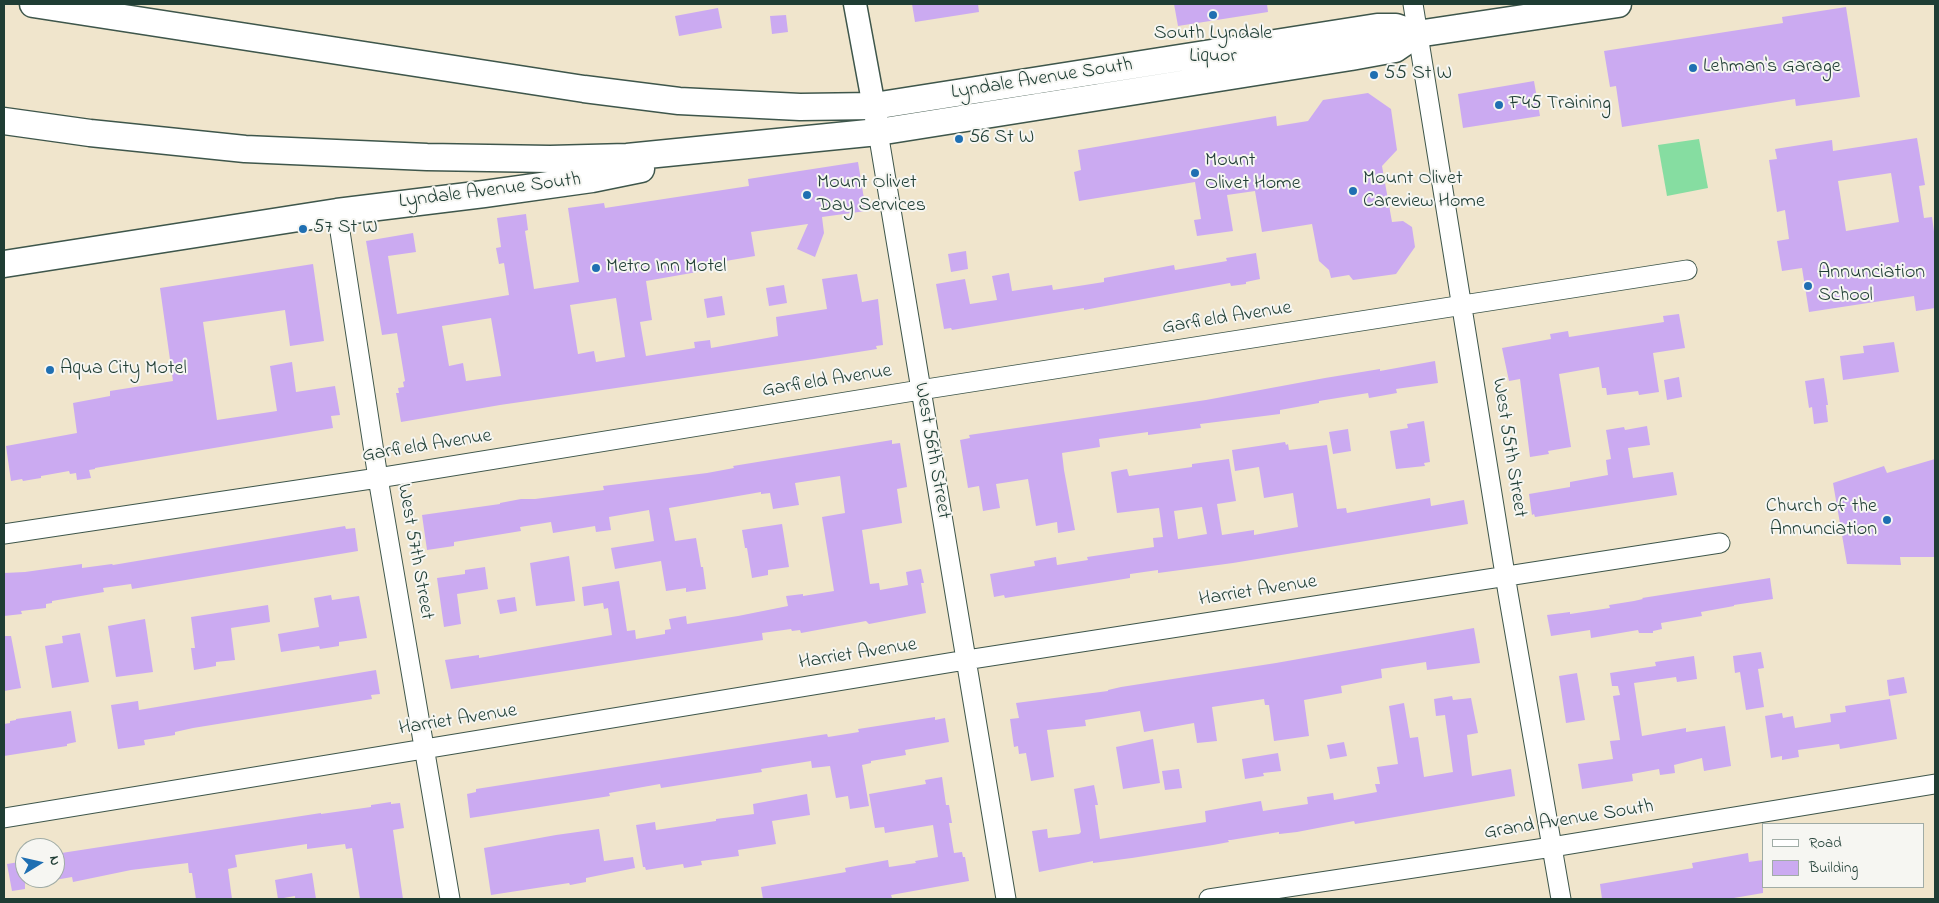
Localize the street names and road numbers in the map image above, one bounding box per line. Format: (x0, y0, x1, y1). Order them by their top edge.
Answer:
street label: Lyndale Avenue South (950, 54, 1134, 106)
street label: Lyndale Avenue South (398, 169, 582, 215)
street label: Garfield Avenue (1161, 297, 1293, 341)
street label: Garfield Avenue (761, 360, 893, 404)
street label: West 55th Street (1485, 377, 1531, 519)
street label: West 56th Street (907, 381, 955, 521)
street label: Garfield Avenue (361, 425, 493, 469)
street label: West 57th Street (390, 482, 438, 622)
street label: Harriet Avenue (1197, 571, 1319, 613)
street label: Harriet Avenue (797, 634, 919, 676)
street label: Harriet Avenue (397, 700, 519, 742)
street label: Grand Avenue South (1483, 796, 1655, 846)

